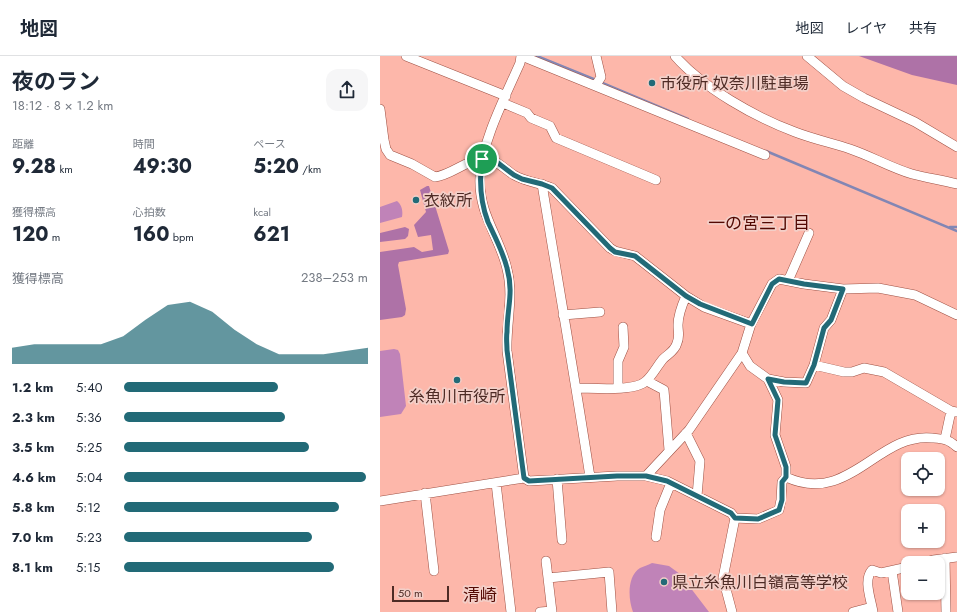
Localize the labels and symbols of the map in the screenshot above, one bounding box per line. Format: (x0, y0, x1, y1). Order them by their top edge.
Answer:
place label: 市役所 奴奈川駐車場 (660, 72, 809, 95)
marker: 市役所 奴奈川駐車場 (647, 78, 657, 88)
pin (465, 142, 499, 176)
place label: 衣紋所 (424, 189, 472, 212)
marker: 衣紋所 (411, 195, 421, 205)
district label: 一の宮三丁目 (708, 211, 810, 235)
marker: 糸魚川市役所 (452, 375, 462, 385)
place label: 糸魚川市役所 (409, 385, 505, 408)
place label: 県立糸魚川白嶺高等学校 (672, 571, 848, 594)
marker: 県立糸魚川白嶺高等学校 (659, 577, 669, 587)
district label: 清崎 (463, 583, 497, 607)
scale bar (392, 584, 449, 603)

